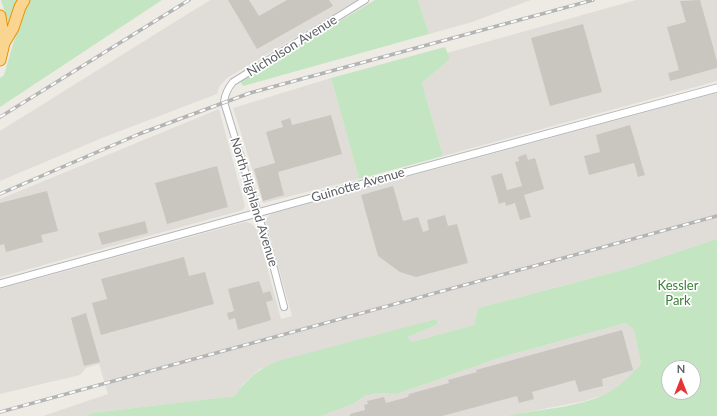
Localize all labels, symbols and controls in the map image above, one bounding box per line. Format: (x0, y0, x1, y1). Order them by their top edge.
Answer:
street label: Nicholson Avenue (244, 12, 340, 80)
street label: North Highland Avenue (227, 135, 281, 269)
street label: Guinotte Avenue (310, 164, 406, 206)
park label: Kessler Park (658, 278, 698, 309)
north arrow (661, 360, 701, 400)
text: N (677, 362, 685, 375)

